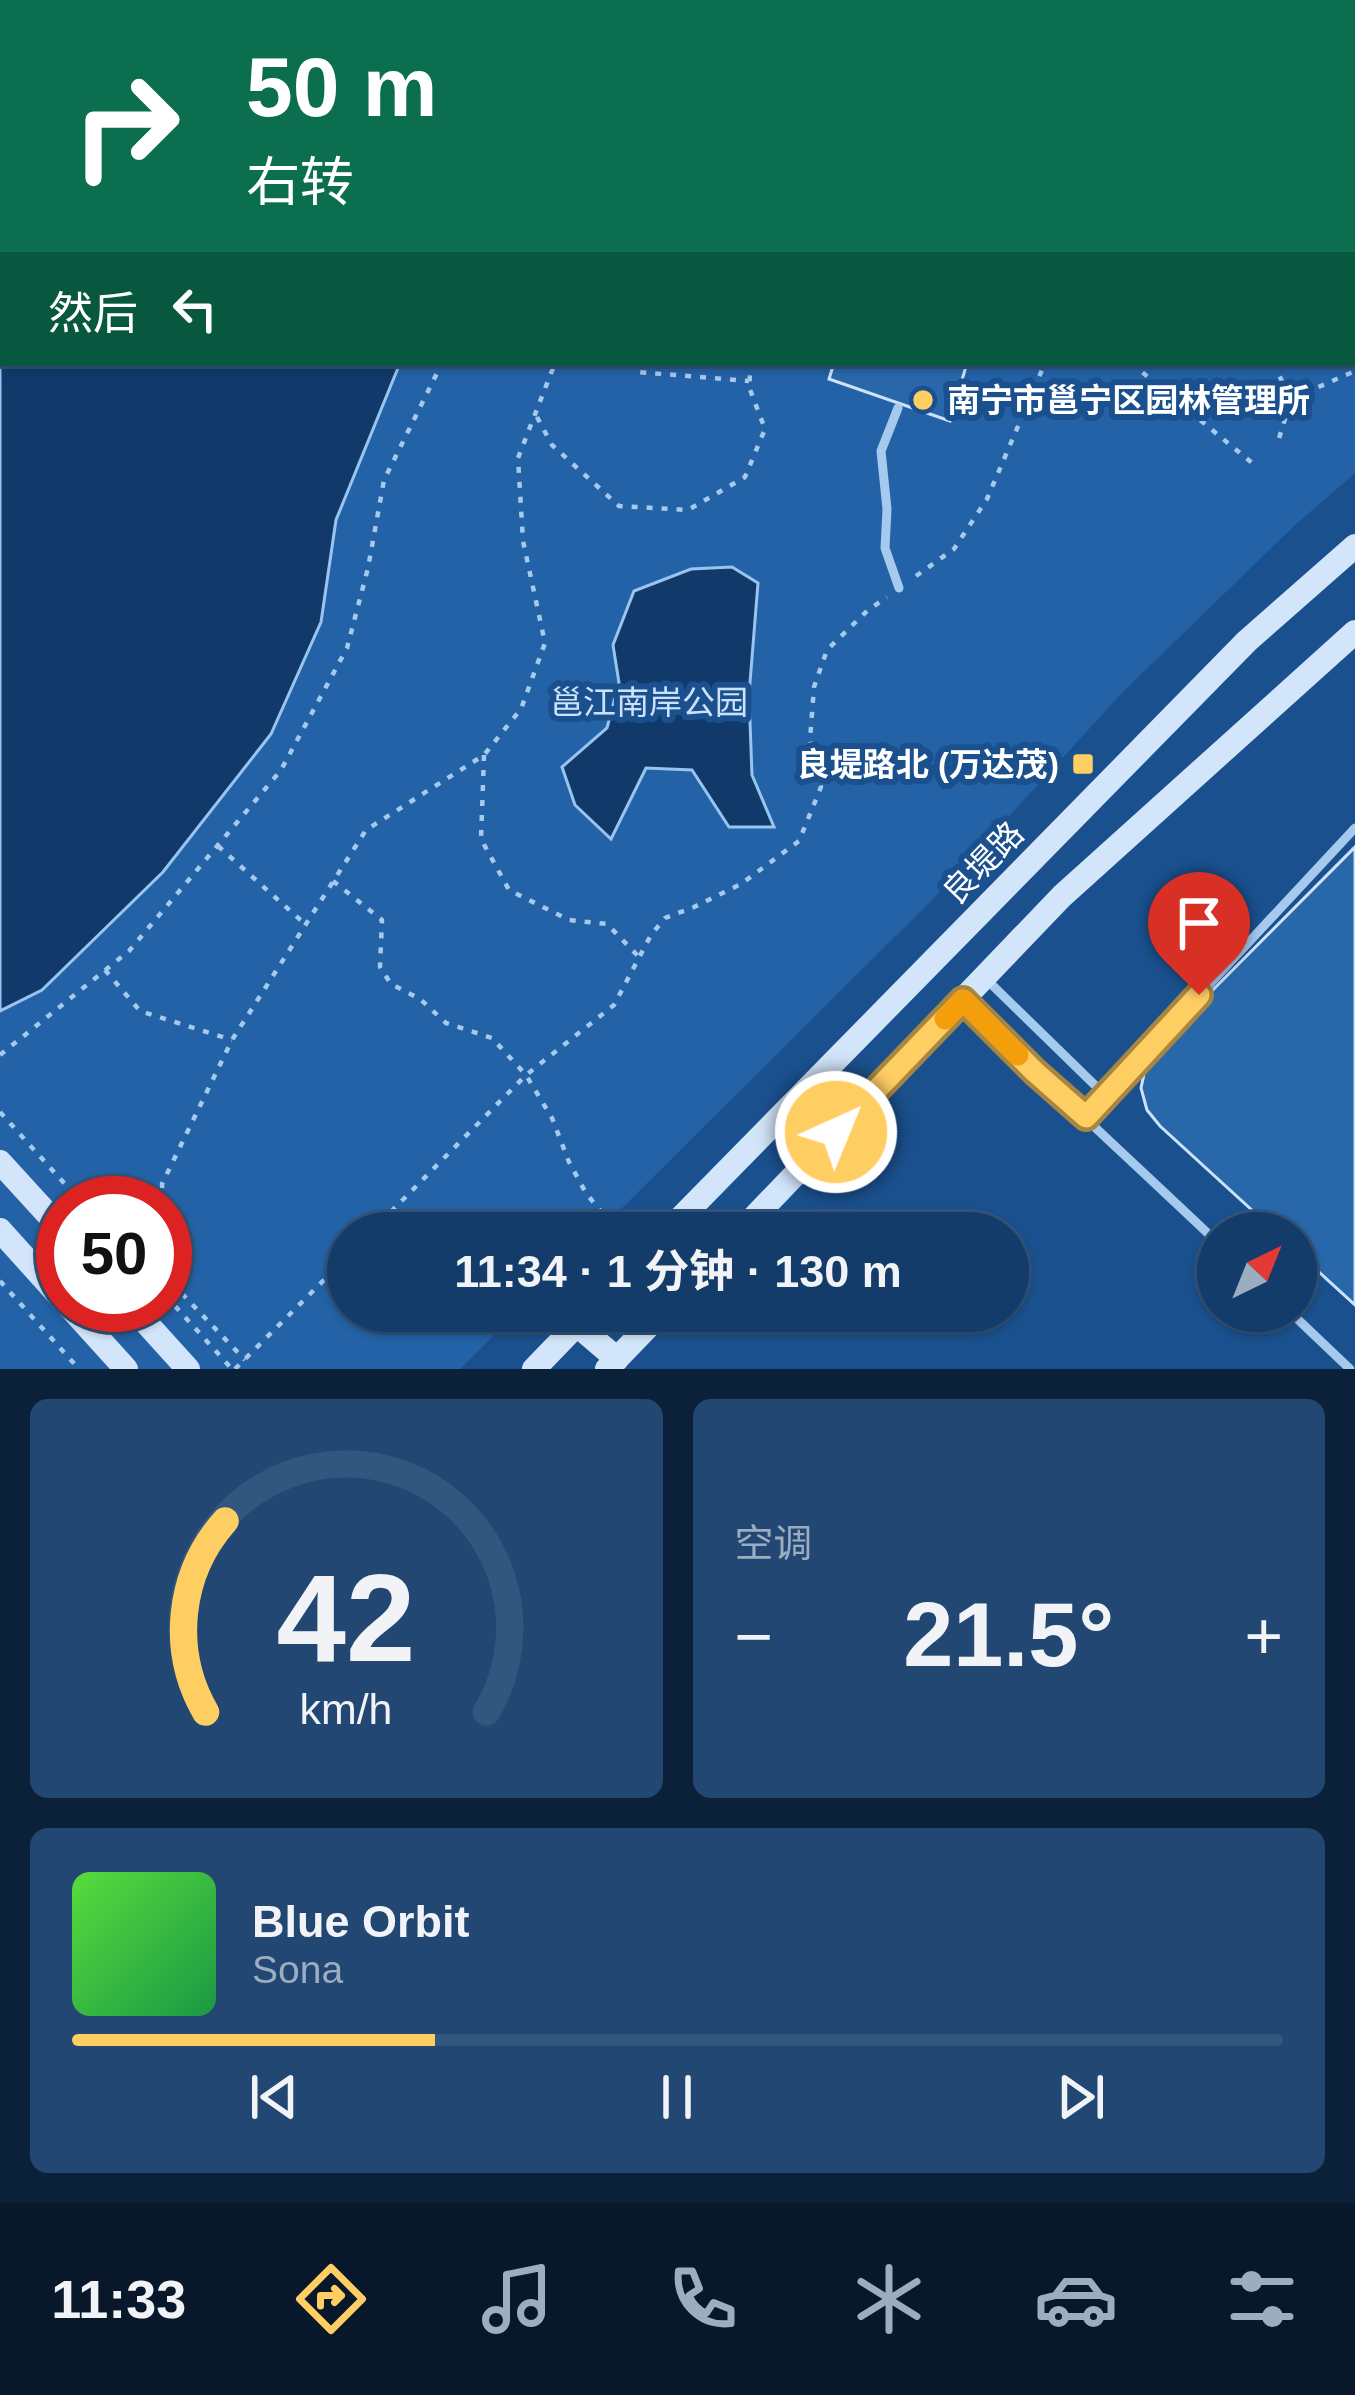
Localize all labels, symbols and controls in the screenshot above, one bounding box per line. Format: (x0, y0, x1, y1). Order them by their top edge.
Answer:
text: 50 m (246, 40, 437, 134)
icon: right (48, 48, 204, 204)
text: 右转 (246, 152, 354, 212)
icon: left (162, 276, 228, 342)
text: 然后 (48, 288, 138, 339)
place label: 南宁市邕宁区园林管理所 (947, 382, 1310, 419)
marker: 南宁市邕宁区园林管理所 (910, 387, 936, 413)
park label: 邕江南岸公园 (550, 684, 748, 721)
place label: 良堤路北 (万达茂) (797, 746, 1059, 783)
marker: 良堤路北 (万达茂) (1070, 751, 1096, 777)
street label: 良堤路 (935, 815, 1031, 911)
pin (1148, 872, 1250, 995)
icon: arrive (1166, 890, 1232, 956)
position arrow (773, 1069, 899, 1195)
speed limit sign: 50 (36, 1176, 192, 1332)
north arrow (1197, 1212, 1317, 1332)
map controls (1197, 1212, 1317, 1332)
text: 11:34 · 1 分钟 · 130 m (454, 1246, 902, 1297)
text: 空调 (735, 1522, 813, 1565)
text: 42 (277, 1548, 416, 1687)
text: 21.5° (903, 1585, 1114, 1685)
text: − (735, 1599, 773, 1673)
text: + (1244, 1599, 1283, 1673)
text: km/h (300, 1684, 393, 1732)
text: Blue Orbit (252, 1896, 470, 1947)
text: Sona (252, 1948, 343, 1991)
icon: previous (241, 2064, 307, 2130)
icon: pause (644, 2064, 710, 2130)
icon: next (1048, 2064, 1114, 2130)
icon: directions (289, 2257, 373, 2341)
icon: music (475, 2257, 559, 2341)
icon: phone (661, 2257, 745, 2341)
icon: climate (847, 2257, 931, 2341)
icon: car (1034, 2257, 1118, 2341)
icon: filters (1220, 2257, 1304, 2341)
text: 11:33 (51, 2269, 186, 2329)

